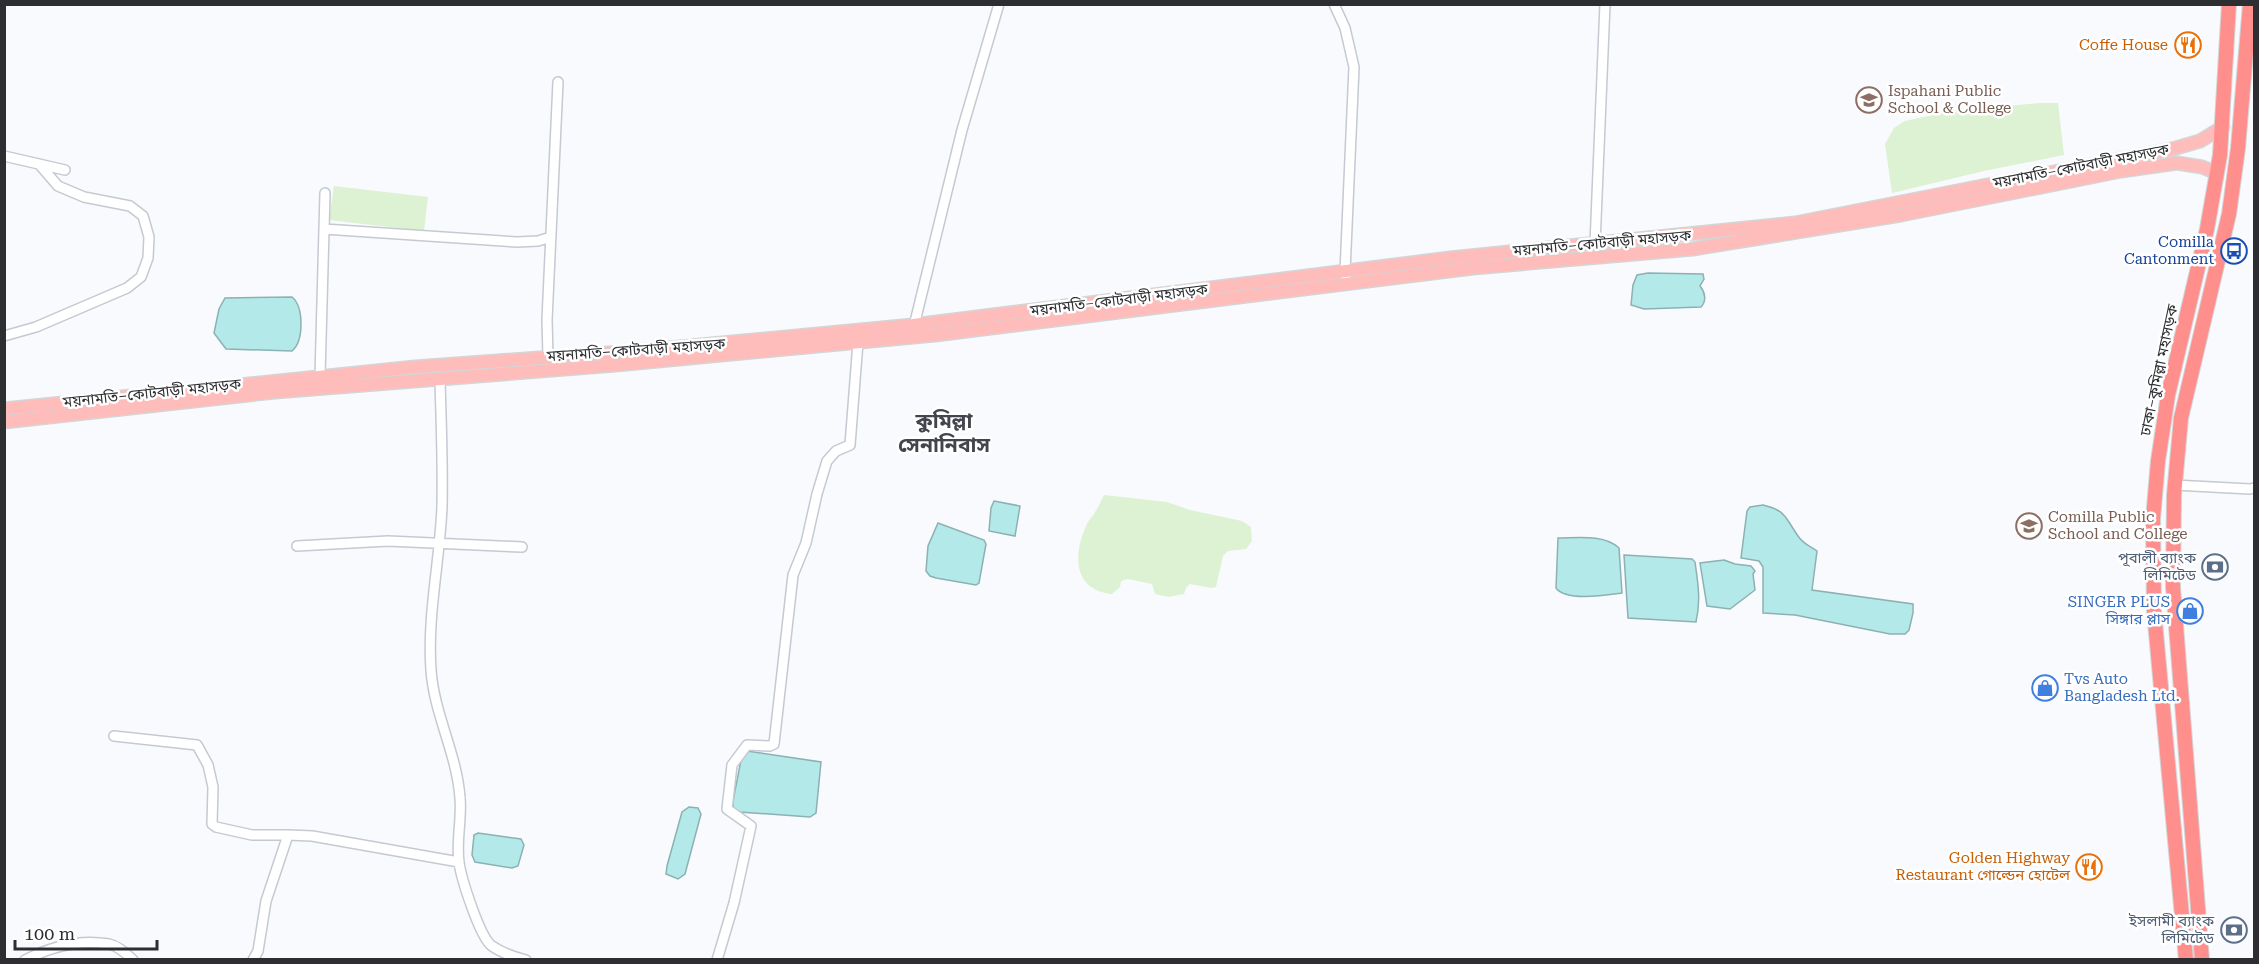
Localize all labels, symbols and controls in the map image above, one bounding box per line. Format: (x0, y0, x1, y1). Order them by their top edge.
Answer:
restaurant icon: Coffe House (2173, 30, 2203, 60)
place label: Coffe House (2079, 36, 2168, 54)
place label: Ispahani Public School & College (1888, 82, 2011, 117)
school or university icon: Ispahani Public School & College (1854, 85, 1884, 115)
street label: ময়নামতি–কোটবাড়ী মহাসড়ক (1991, 140, 2171, 192)
street label: ময়নামতি–কোটবাড়ী মহাসড়ক (1511, 226, 1693, 260)
place label: Comilla Cantonment (2124, 233, 2214, 268)
bus stop icon: Comilla Cantonment (2219, 236, 2249, 266)
street label: ময়নামতি–কোটবাড়ী মহাসড়ক (1028, 280, 1210, 320)
street label: ঢাকা–কুমিল্লা মহাসড়ক (2136, 302, 2182, 438)
street label: ময়নামতি–কোটবাড়ী মহাসড়ক (545, 335, 727, 365)
street label: ময়নামতি–কোটবাড়ী মহাসড়ক (61, 375, 243, 411)
district label: কুমিল্লা সেনানিবাস (898, 409, 990, 457)
place label: Comilla Public School and College (2048, 508, 2188, 543)
school or university icon: Comilla Public School and College (2014, 511, 2044, 541)
place label: পূবালী ব্যাংক লিমিটেড (2118, 549, 2197, 584)
bank icon: পূবালী ব্যাংক লিমিটেড (2200, 552, 2230, 582)
place label: SINGER PLUS সিঙ্গার প্লাস (2068, 593, 2171, 628)
shop icon: SINGER PLUS সিঙ্গার প্লাস (2175, 596, 2205, 626)
place label: Tvs Auto Bangladesh Ltd. (2064, 670, 2180, 705)
shop icon: Tvs Auto Bangladesh Ltd. (2030, 673, 2060, 703)
place label: Golden Highway Restaurant গোল্ডেন হোটেল (1896, 849, 2071, 884)
restaurant icon: Golden Highway Restaurant গোল্ডেন হোটেল (2074, 852, 2104, 882)
place label: ইসলামী ব্যাংক লিমিটেড (2128, 912, 2215, 947)
scale bar (15, 913, 158, 951)
bank icon: ইসলামী ব্যাংক লিমিটেড (2219, 915, 2249, 945)
text: 100 m (24, 923, 75, 944)

